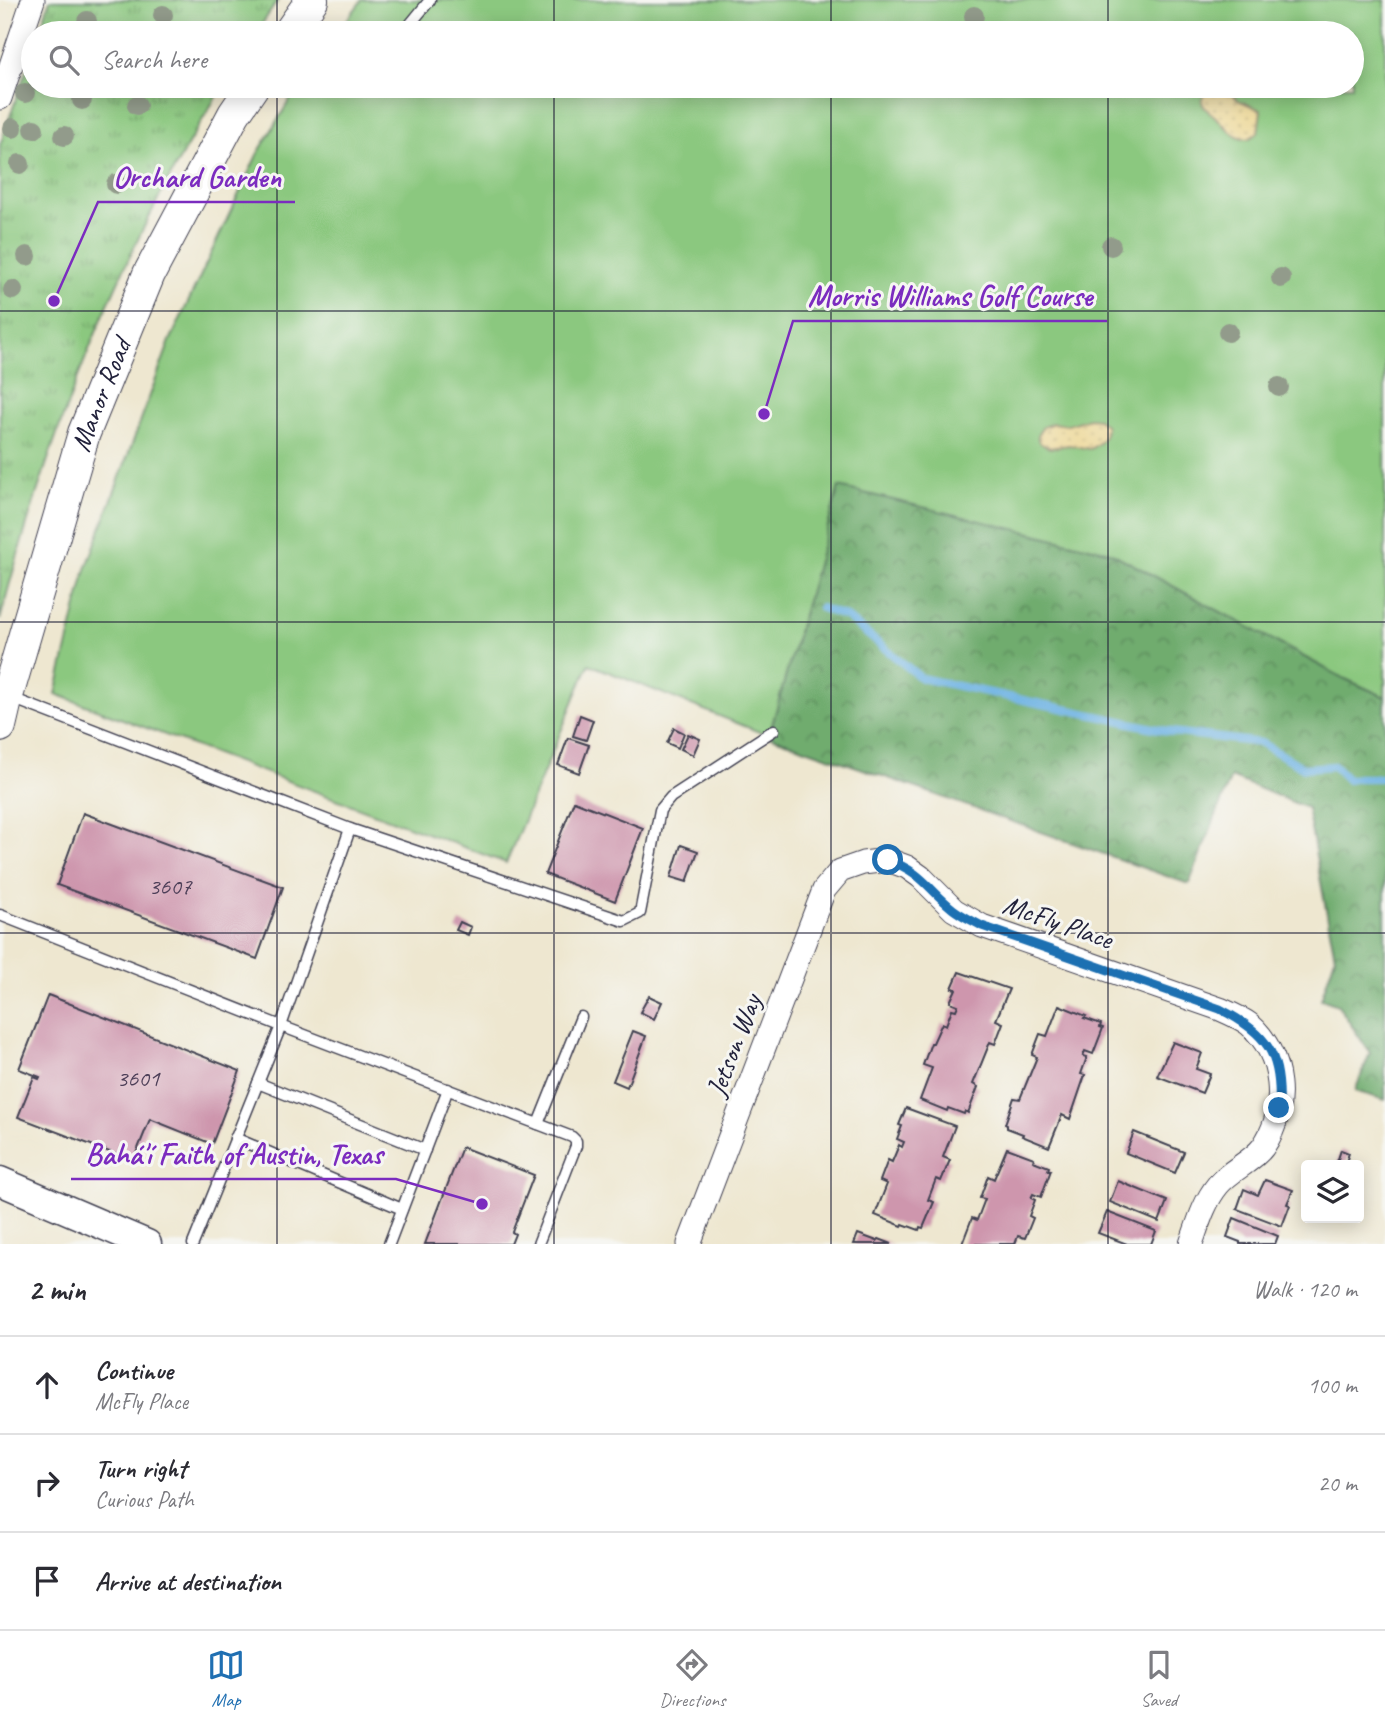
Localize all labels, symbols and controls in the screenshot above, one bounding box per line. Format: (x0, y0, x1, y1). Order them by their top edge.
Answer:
search box (21, 21, 1364, 98)
icon: search (45, 41, 83, 79)
text: Search here (101, 43, 207, 76)
callout: Orchard Garden (98, 151, 295, 202)
text: Orchard Garden (113, 158, 282, 196)
callout: Morris Williams Golf Course (793, 270, 1107, 321)
text: Morris Williams Golf Course (808, 277, 1094, 315)
street label: Manor Road (63, 330, 140, 456)
route start (872, 844, 903, 875)
house number: 3607 (148, 871, 193, 901)
street label: McFly Place (999, 886, 1119, 957)
street label: Jetson Way (697, 987, 770, 1103)
house number: 3601 (116, 1063, 161, 1093)
route end (1263, 1092, 1294, 1123)
callout: Bahá'í Faith of Austin, Texas (71, 1128, 396, 1179)
text: Bahá'í Faith of Austin, Texas (86, 1135, 386, 1173)
map controls (1301, 1160, 1364, 1223)
button: layers (1301, 1160, 1364, 1223)
text: 2 min (28, 1271, 85, 1309)
text: Walk · 120 m (1253, 1275, 1357, 1304)
text: Continue (95, 1354, 173, 1387)
icon: ahead (28, 1366, 66, 1404)
text: 100 m (1308, 1371, 1357, 1400)
text: McFly Place (95, 1387, 188, 1416)
text: Turn right (95, 1452, 186, 1485)
icon: right (28, 1464, 66, 1502)
text: 20 m (1318, 1469, 1357, 1498)
text: Curious Path (95, 1485, 194, 1514)
icon: arrive (28, 1562, 66, 1600)
text: Arrive at destination (95, 1565, 281, 1598)
tab: Map (207, 1646, 245, 1712)
tab: Directions (659, 1646, 726, 1712)
tab: Saved (1140, 1646, 1178, 1712)

